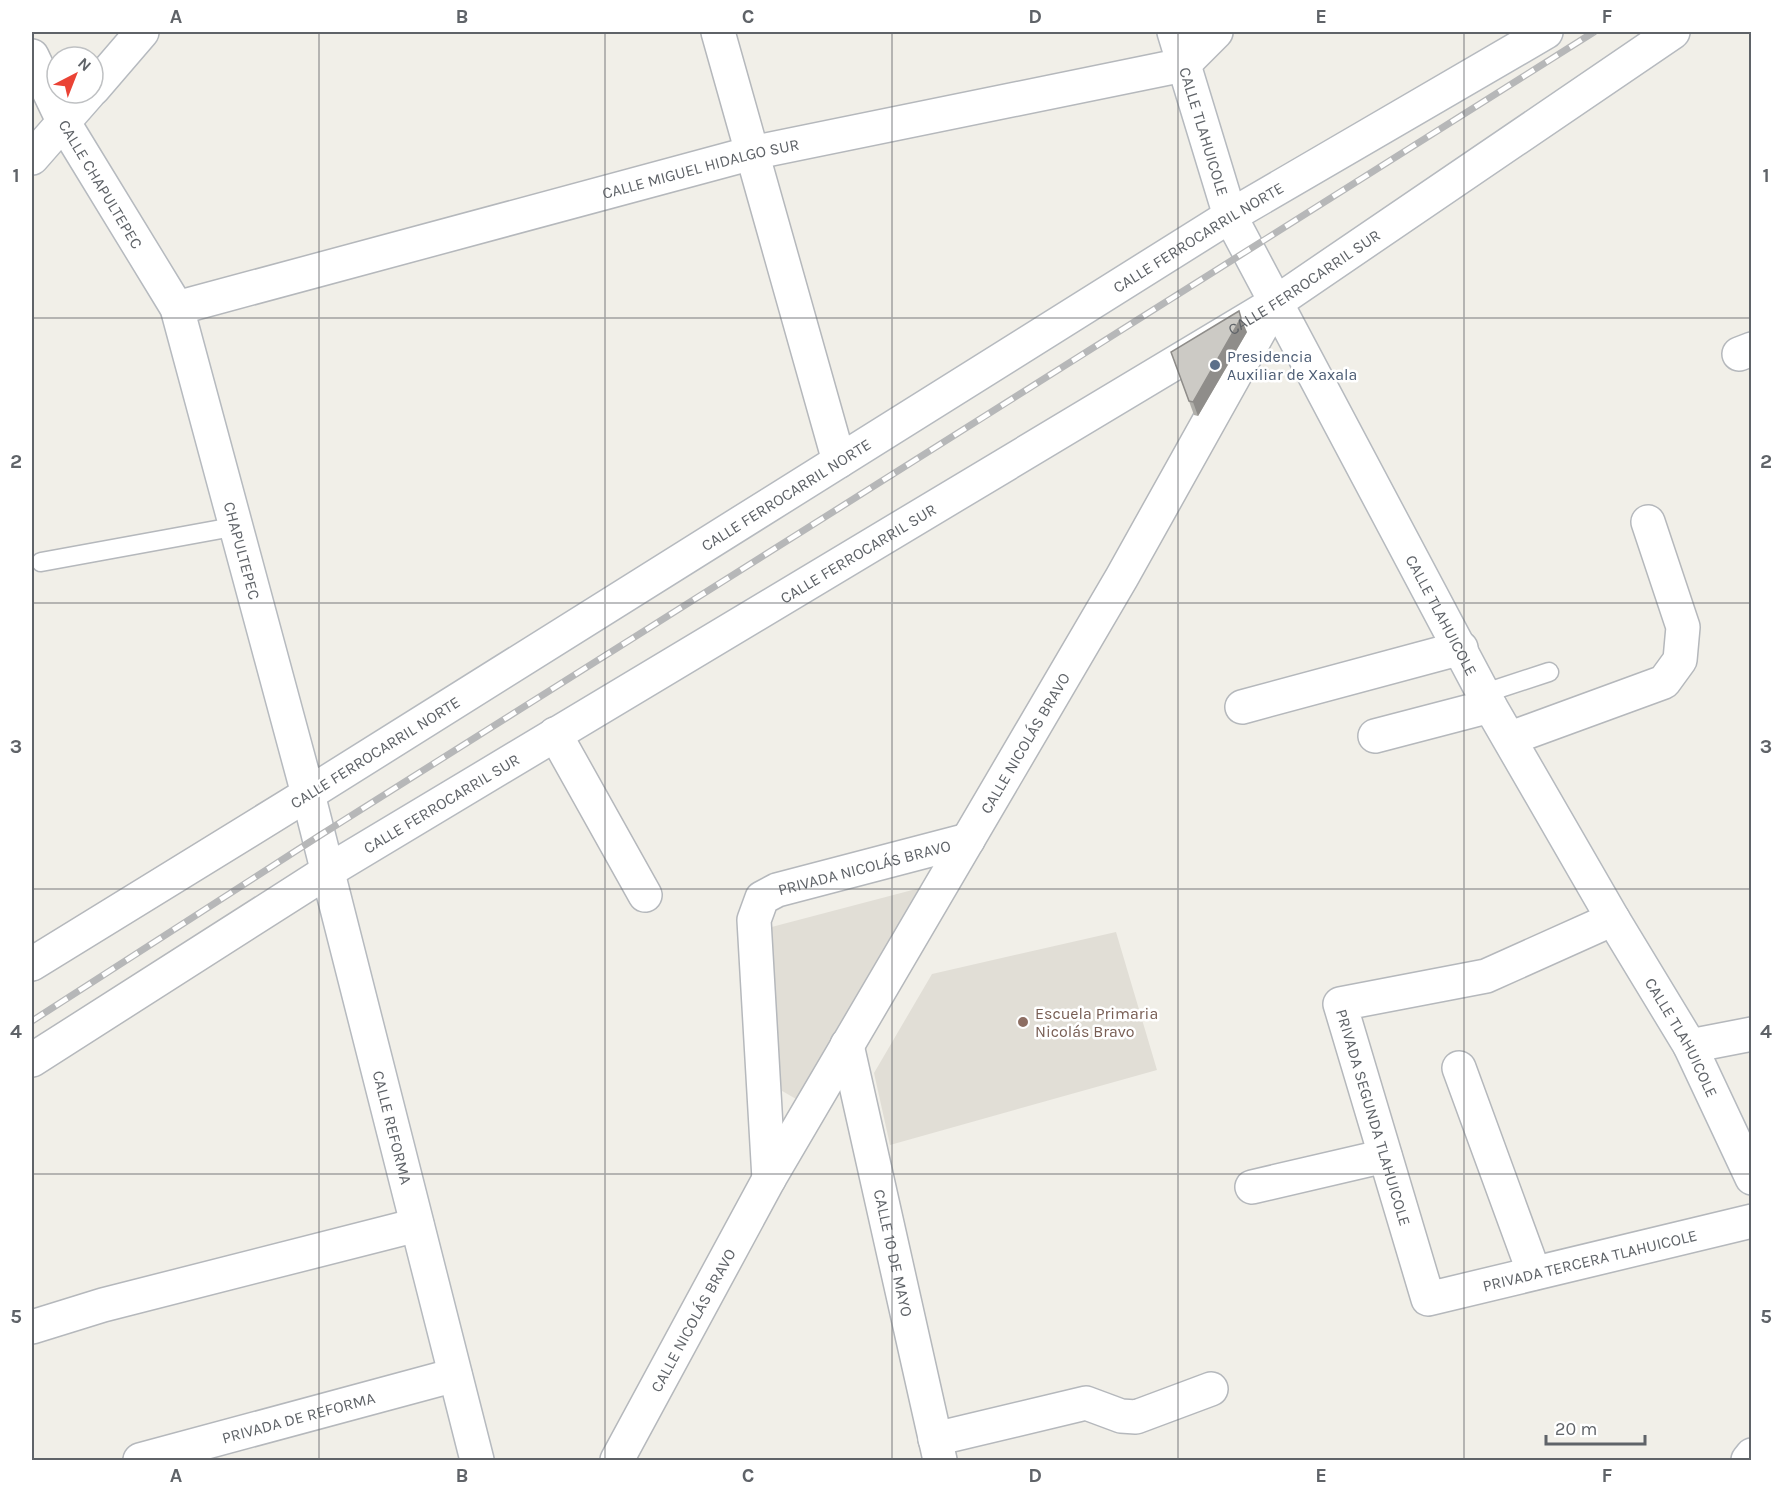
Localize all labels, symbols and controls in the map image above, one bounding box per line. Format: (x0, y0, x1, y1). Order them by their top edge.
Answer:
text: A (170, 5, 183, 28)
text: B (456, 5, 468, 28)
text: C (742, 5, 754, 28)
text: D (1028, 5, 1042, 28)
text: E (1315, 5, 1327, 28)
text: F (1602, 5, 1613, 28)
north arrow (45, 45, 105, 105)
text: N (74, 53, 95, 75)
street label: CALLE TLAHUICOLE (1175, 65, 1232, 198)
street label: CALLE CHAPULTEPEC (55, 116, 147, 252)
street label: CALLE MIGUEL HIDALGO SUR (600, 135, 801, 203)
text: 1 (12, 164, 20, 187)
text: 1 (1762, 164, 1770, 187)
street label: CALLE FERROCARRIL NORTE (1110, 178, 1287, 297)
street label: CALLE FERROCARRIL SUR (1224, 225, 1384, 339)
place label: Presidencia Auxiliar de Xaxala (1227, 347, 1357, 384)
marker: Presidencia Auxiliar de Xaxala (1208, 358, 1222, 372)
street label: CALLE FERROCARRIL NORTE (698, 435, 874, 555)
text: 2 (10, 450, 22, 473)
text: 2 (1760, 450, 1772, 473)
street label: CALLE FERROCARRIL SUR (777, 499, 940, 608)
street label: CHAPULTEPEC (220, 500, 264, 602)
street label: CALLE TLAHUICOLE (1402, 552, 1481, 679)
street label: CALLE NICOLÁS BRAVO (976, 669, 1074, 817)
street label: CALLE FERROCARRIL NORTE (287, 692, 464, 813)
text: 3 (10, 735, 22, 758)
text: 3 (1760, 735, 1772, 758)
street label: CALLE FERROCARRIL SUR (360, 749, 523, 858)
street label: PRIVADA NICOLÁS BRAVO (776, 836, 953, 899)
street label: CALLE TLAHUICOLE (1641, 974, 1722, 1100)
place label: Escuela Primaria Nicolás Bravo (1035, 1004, 1158, 1041)
street label: PRIVADA SEGUNDA TLAHUICOLE (1332, 1007, 1415, 1228)
marker: Escuela Primaria Nicolás Bravo (1016, 1015, 1030, 1029)
text: 4 (10, 1020, 22, 1043)
text: 4 (1760, 1020, 1772, 1043)
street label: CALLE REFORMA (369, 1068, 416, 1186)
street label: CALLE 10 DE MAYO (870, 1187, 917, 1318)
street label: PRIVADA TERCERA TLAHUICOLE (1481, 1226, 1699, 1296)
street label: CALLE NICOLÁS BRAVO (647, 1245, 740, 1395)
text: 5 (10, 1305, 22, 1328)
text: 5 (1760, 1305, 1772, 1328)
street label: PRIVADA DE REFORMA (220, 1388, 377, 1448)
scale bar (1546, 1408, 1645, 1446)
text: 20 m (1555, 1418, 1597, 1440)
text: A (170, 1464, 183, 1487)
text: B (456, 1464, 468, 1487)
text: C (742, 1464, 754, 1487)
text: D (1028, 1464, 1042, 1487)
text: E (1315, 1464, 1327, 1487)
text: F (1602, 1464, 1613, 1487)

